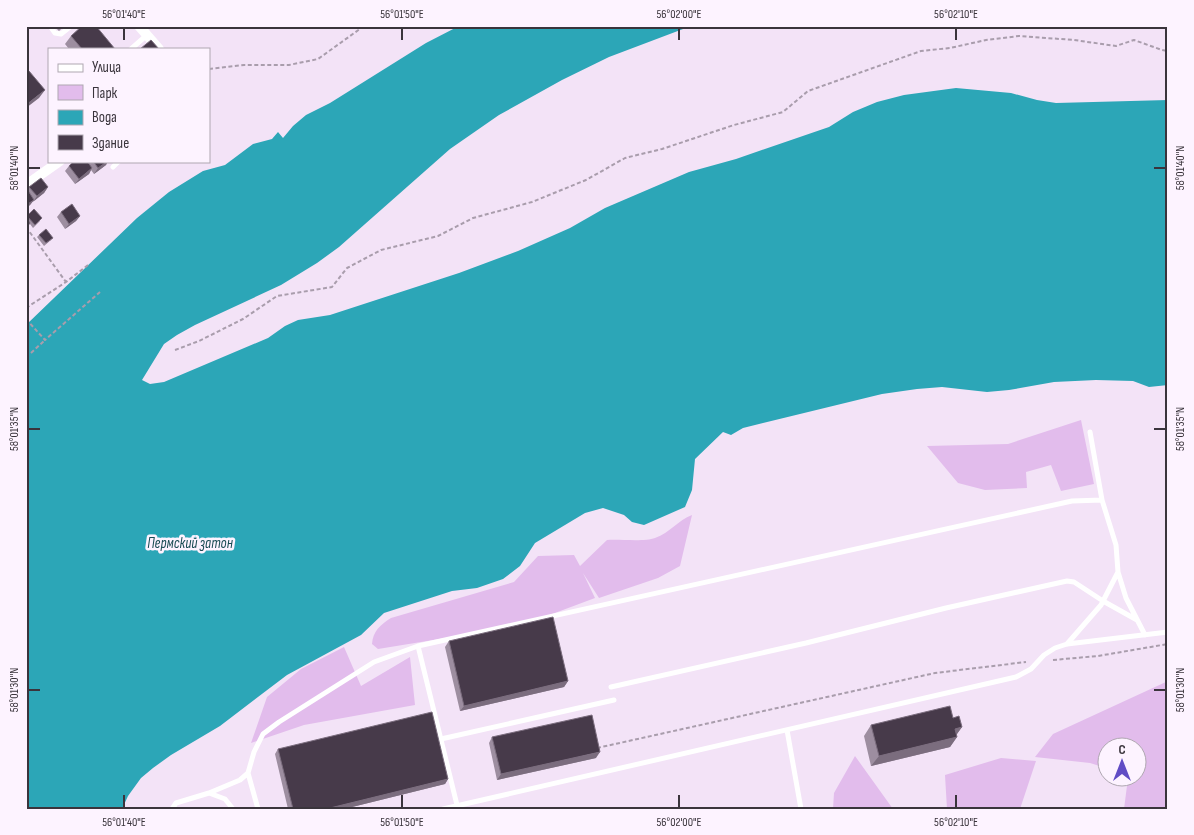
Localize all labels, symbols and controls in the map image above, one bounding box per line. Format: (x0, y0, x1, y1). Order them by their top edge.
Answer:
text: 56°01'40"E (102, 7, 146, 22)
text: 56°01'50"E (380, 7, 424, 22)
text: 56°02'00"E (657, 7, 702, 22)
text: 56°02'10"E (934, 7, 978, 22)
legend (48, 48, 210, 162)
text: Улица (92, 58, 121, 77)
text: Парк (92, 84, 118, 103)
text: Вода (92, 108, 117, 127)
text: Здание (92, 134, 129, 153)
text: 58°01'40"N (7, 146, 22, 190)
text: 58°01'40"N (1173, 146, 1188, 190)
text: 58°01'35"N (7, 407, 22, 451)
text: 58°01'35"N (1173, 407, 1188, 451)
water label: Пермский затон (147, 534, 234, 553)
text: 58°01'30"N (7, 668, 22, 712)
text: 58°01'30"N (1173, 668, 1188, 712)
north arrow (1096, 738, 1146, 788)
text: С (1118, 741, 1126, 758)
text: 56°01'40"E (102, 815, 146, 830)
text: 56°01'50"E (380, 815, 424, 830)
text: 56°02'00"E (657, 815, 702, 830)
text: 56°02'10"E (934, 815, 978, 830)

